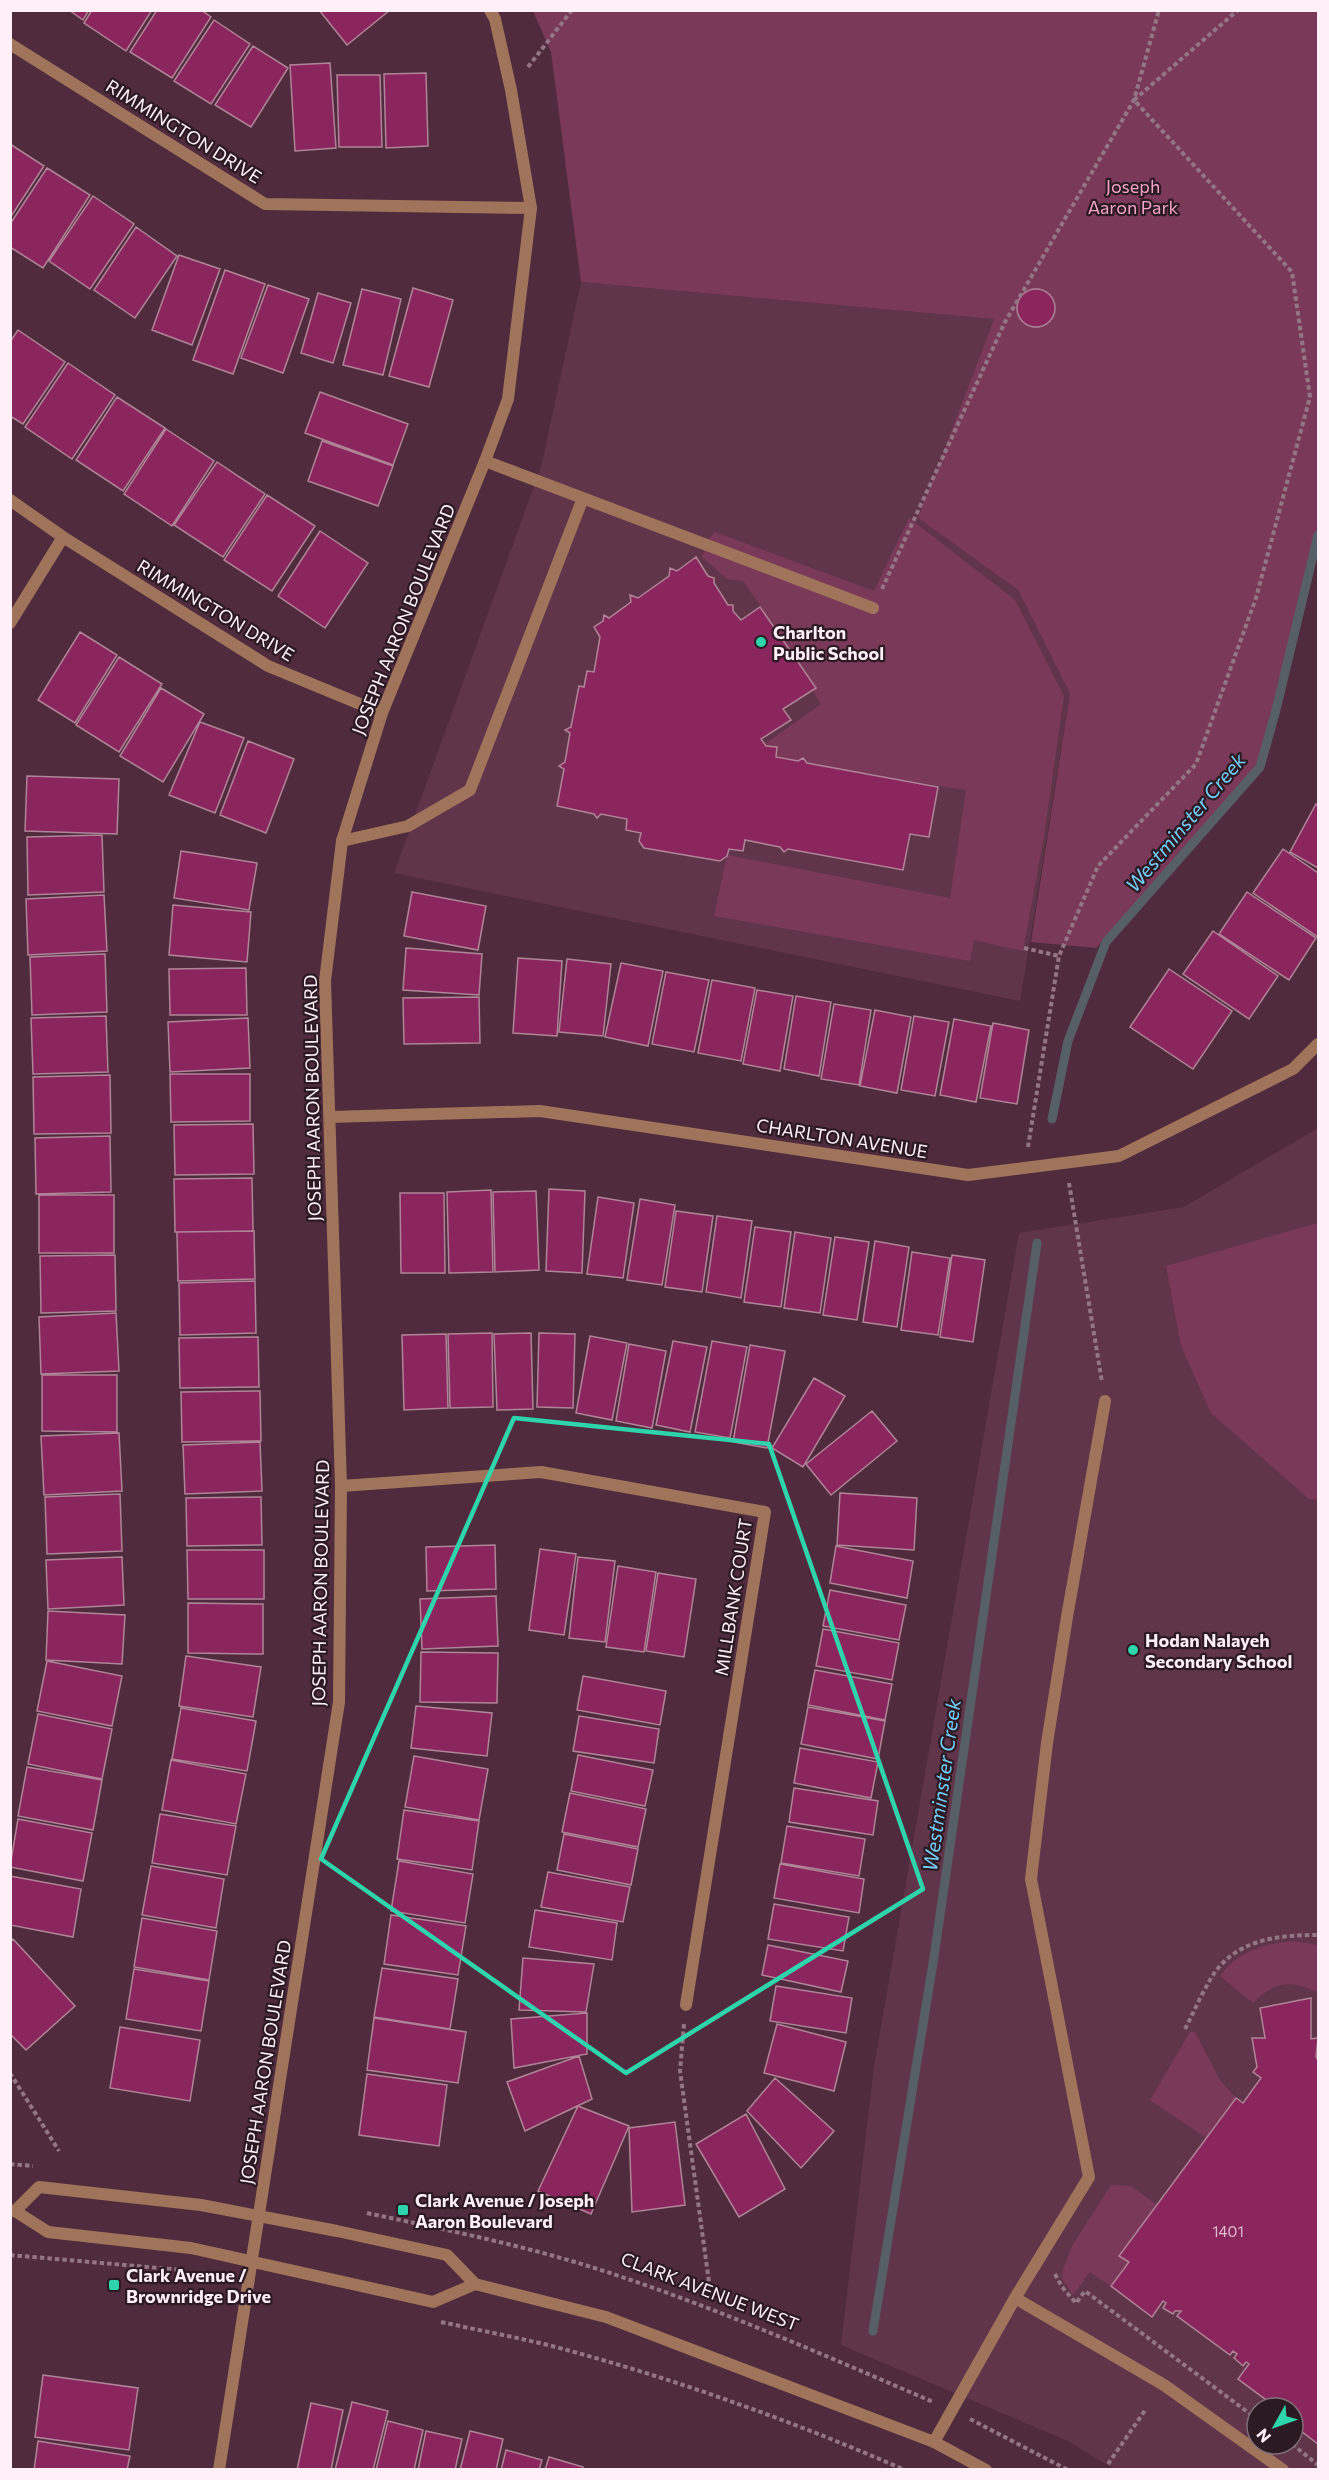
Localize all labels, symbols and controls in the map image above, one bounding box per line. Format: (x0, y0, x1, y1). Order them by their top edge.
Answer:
street label: RIMMINGTON DRIVE (102, 74, 266, 188)
park label: Joseph Aaron Park (1088, 175, 1179, 218)
street label: JOSEPH AARON BOULEVARD (347, 500, 459, 738)
street label: RIMMINGTON DRIVE (134, 554, 298, 666)
place label: Charlton Public School (773, 621, 884, 664)
marker: Charlton Public School (754, 635, 768, 649)
water label: Westminster Creek (1120, 747, 1251, 896)
street label: JOSEPH AARON BOULEVARD (299, 974, 325, 1222)
street label: CHARLTON AVENUE (755, 1114, 929, 1162)
street label: JOSEPH AARON BOULEVARD (307, 1459, 333, 1707)
street label: MILLBANK COURT (710, 1517, 756, 1677)
place label: Hodan Nalayeh Secondary School (1145, 1629, 1292, 1672)
marker: Hodan Nalayeh Secondary School (1126, 1643, 1140, 1657)
water label: Westminster Creek (917, 1696, 965, 1873)
street label: JOSEPH AARON BOULEVARD (235, 1938, 295, 2186)
place label: Clark Avenue / Joseph Aaron Boulevard (415, 2189, 594, 2232)
marker: Clark Avenue / Joseph Aaron Boulevard (396, 2203, 410, 2217)
house number: 1401 (1212, 2222, 1244, 2240)
street label: CLARK AVENUE WEST (618, 2247, 802, 2335)
place label: Clark Avenue / Brownridge Drive (126, 2264, 271, 2307)
marker: Clark Avenue / Brownridge Drive (107, 2278, 121, 2292)
north arrow (1245, 2396, 1305, 2456)
text: N (1252, 2425, 1274, 2447)

